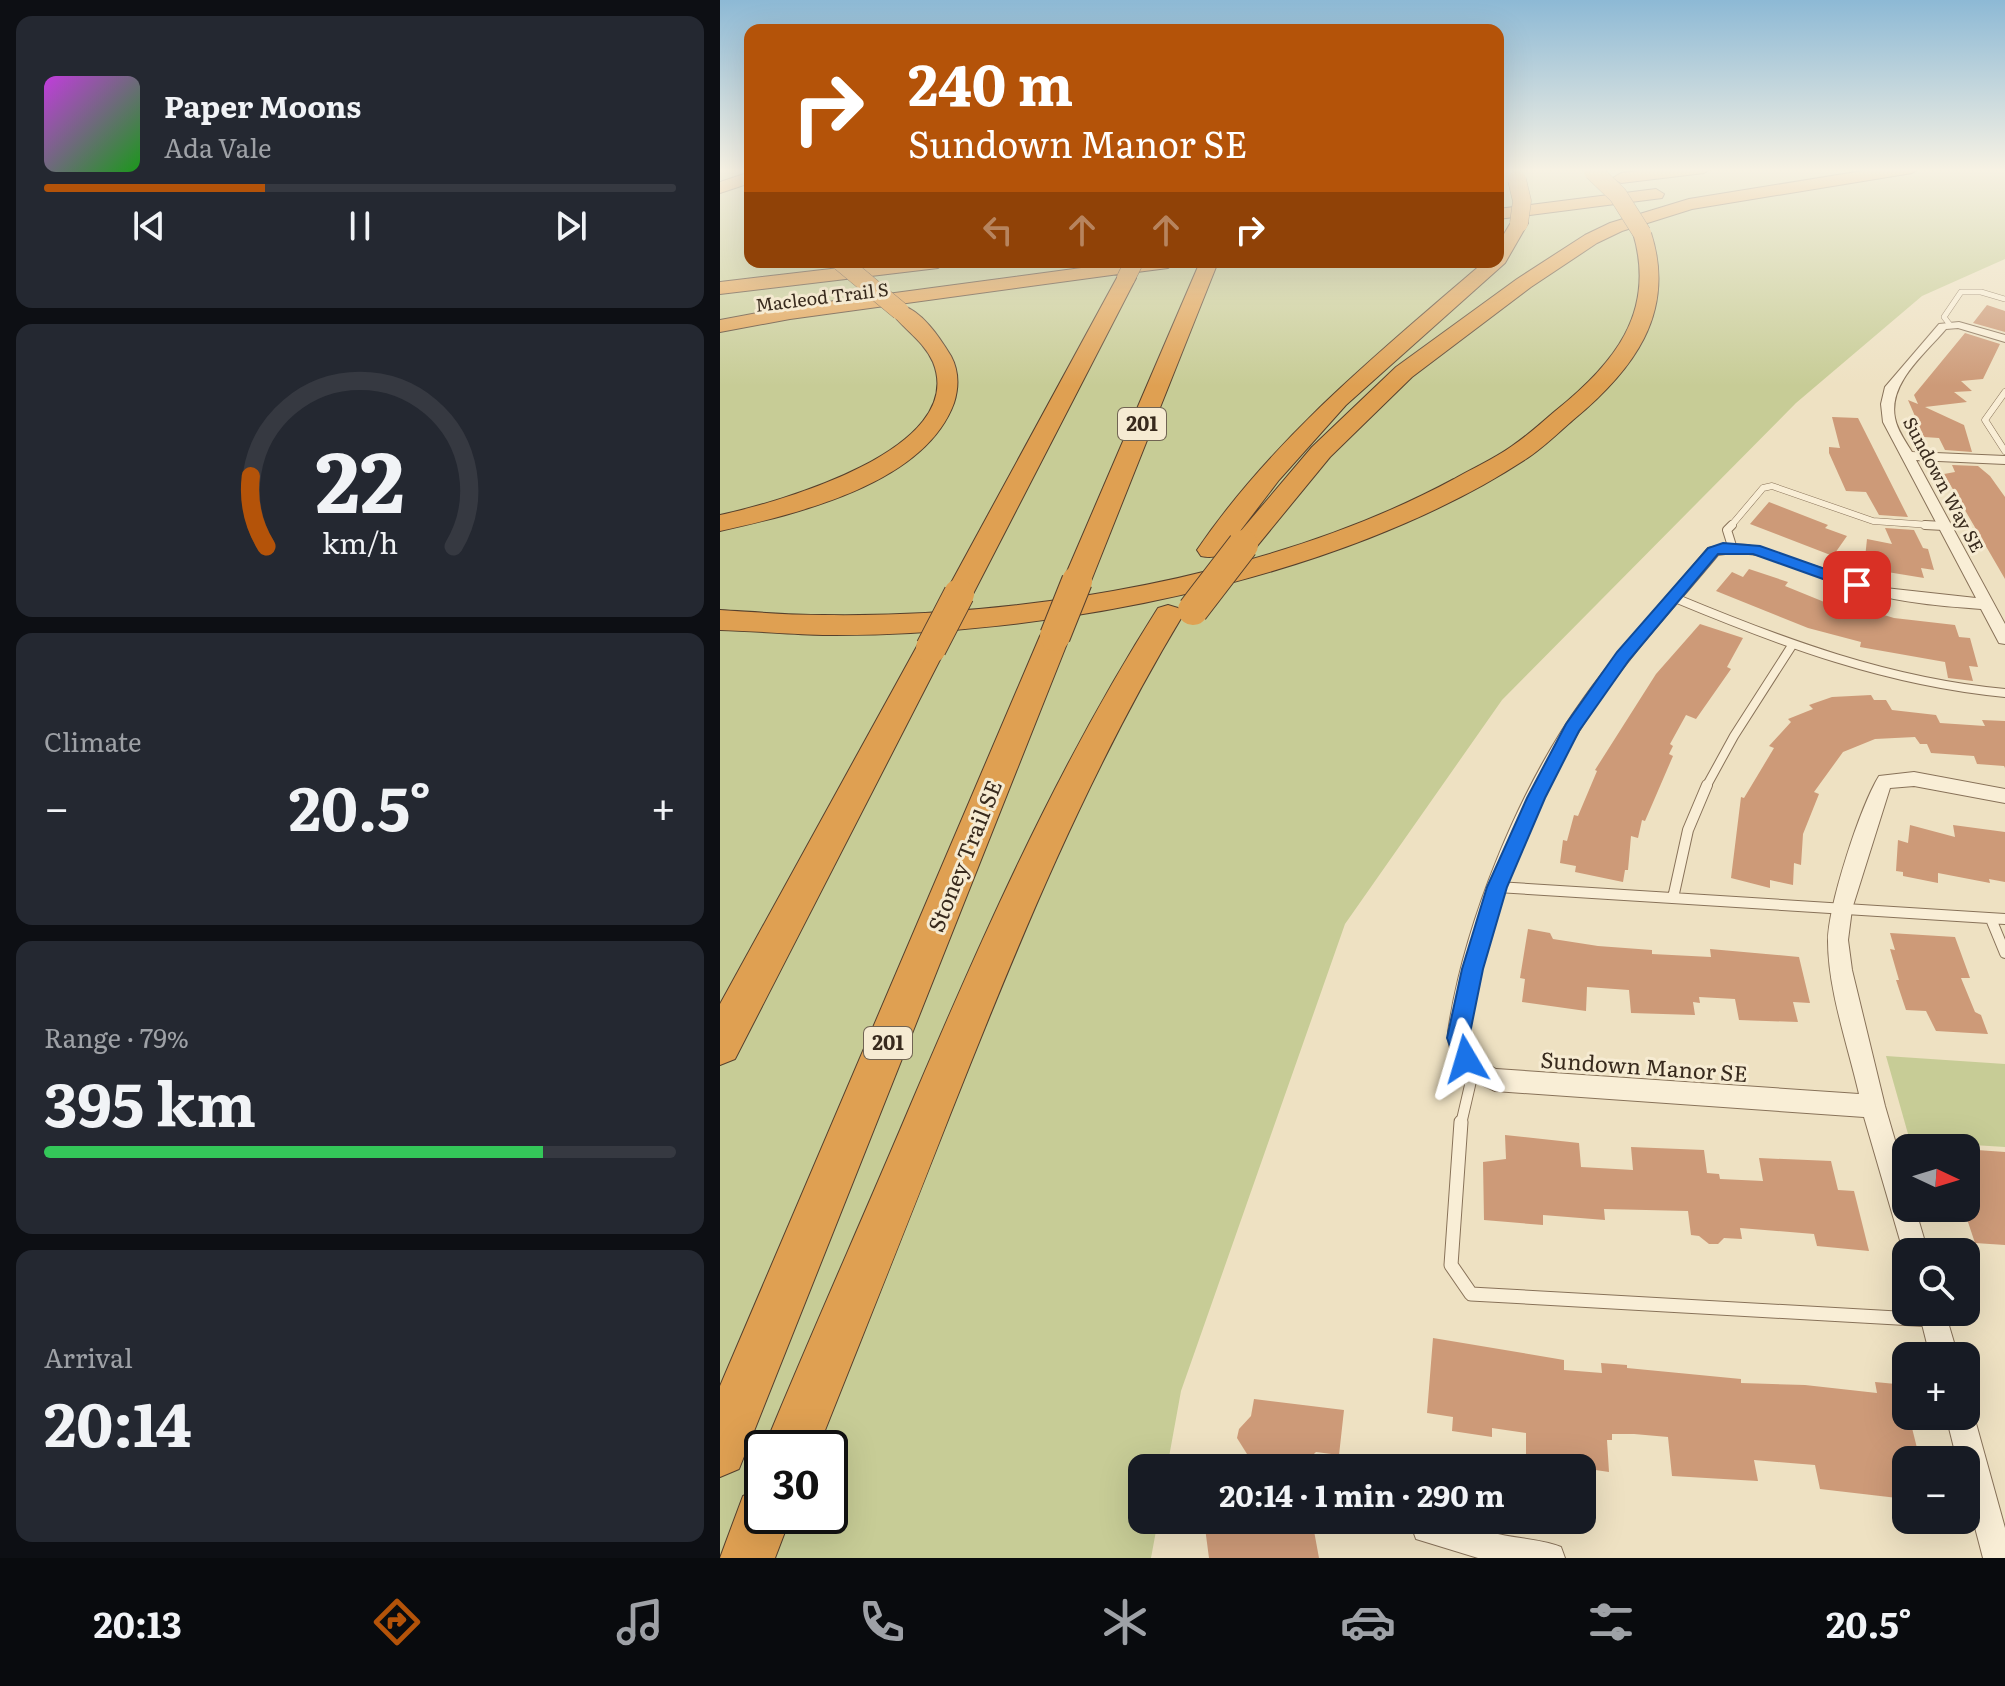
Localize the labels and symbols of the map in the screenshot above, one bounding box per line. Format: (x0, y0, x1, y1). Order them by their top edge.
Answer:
street label: Macleod Trail S (754, 275, 890, 318)
road number: 201 (1118, 408, 1166, 440)
street label: Sundown Way SE (1897, 412, 1992, 557)
pin (1823, 551, 1891, 619)
street label: Stoney Trail SE (918, 775, 1009, 936)
position arrow (1424, 1017, 1508, 1101)
road number: 201 (864, 1027, 912, 1059)
street label: Sundown Manor SE (1539, 1042, 1749, 1089)
north arrow (1892, 1134, 1980, 1222)
speed limit sign: 30 (744, 1430, 848, 1534)

